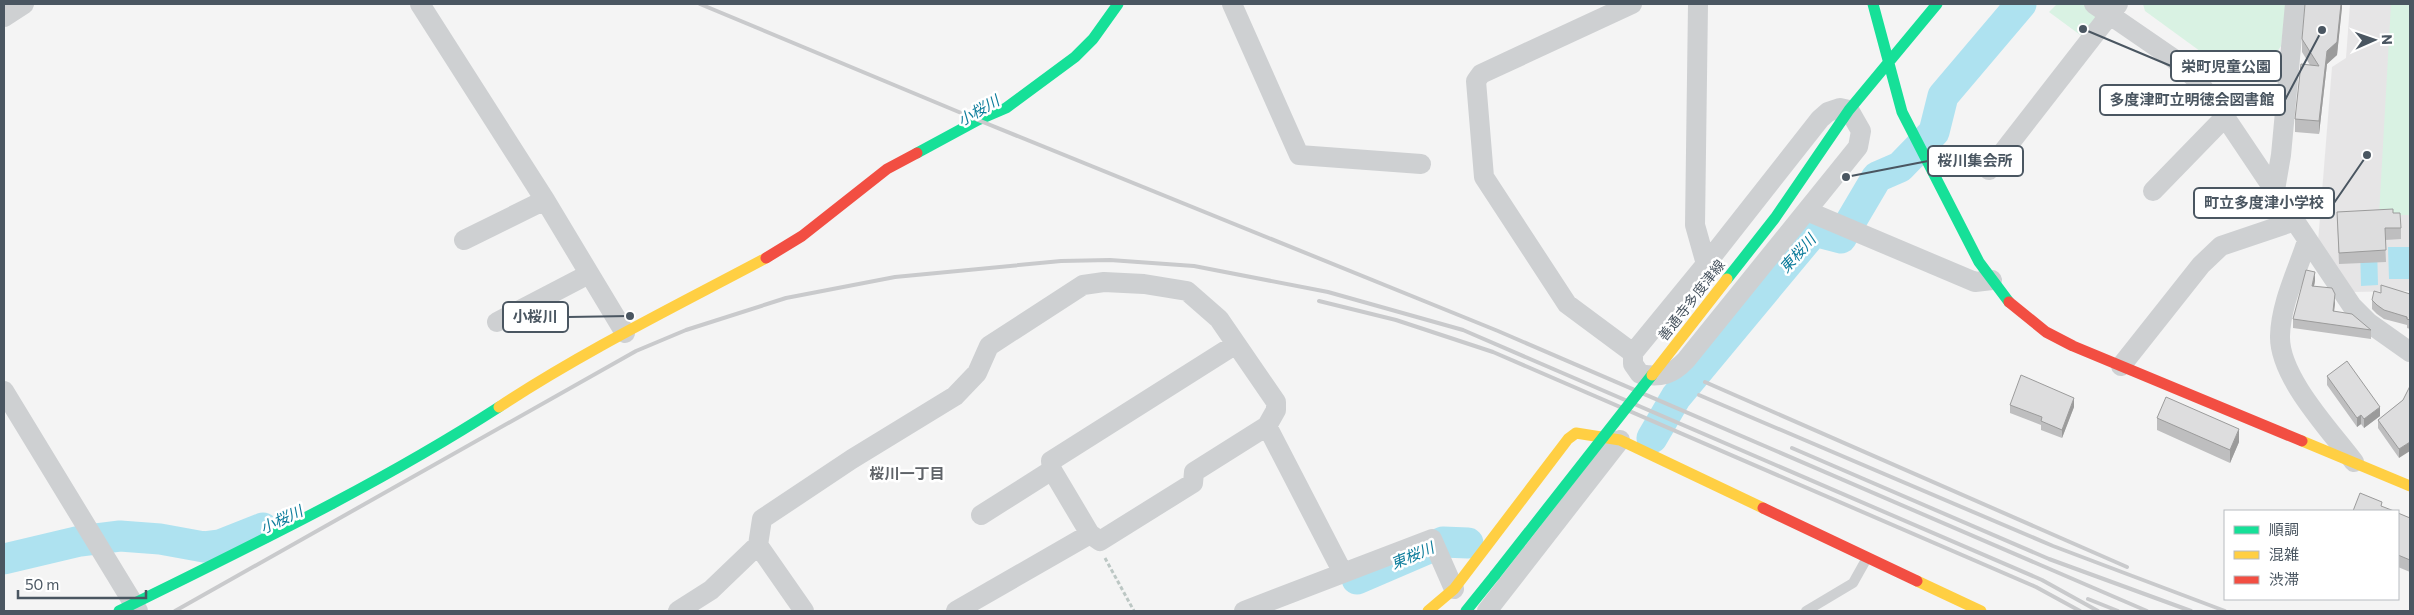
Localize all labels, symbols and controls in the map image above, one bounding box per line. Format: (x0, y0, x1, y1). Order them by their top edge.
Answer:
north arrow (2349, 15, 2399, 65)
text: N (2379, 34, 2396, 45)
callout: 栄町児童公園 (2171, 51, 2281, 81)
text: 栄町児童公園 (2181, 57, 2271, 75)
callout: 多度津町立明徳会図書館 (2100, 85, 2285, 115)
water label: 小桜川 (954, 90, 1004, 129)
text: 多度津町立明徳会図書館 (2109, 90, 2275, 108)
callout: 桜川集会所 (1928, 146, 2023, 176)
text: 桜川集会所 (1937, 151, 2013, 169)
callout: 町立多度津小学校 (2194, 188, 2334, 218)
text: 町立多度津小学校 (2204, 193, 2324, 211)
water label: 東桜川 (1775, 229, 1820, 276)
street label: 善通寺多度津線 (1654, 256, 1728, 344)
callout: 小桜川 (503, 302, 568, 332)
text: 小桜川 (512, 307, 558, 325)
district label: 桜川一丁目 (869, 464, 945, 482)
water label: 小桜川 (257, 500, 307, 537)
legend (2224, 510, 2399, 600)
text: 順調 (2269, 520, 2299, 538)
water label: 東桜川 (1388, 537, 1438, 572)
text: 混雑 (2269, 545, 2299, 563)
scale bar (18, 568, 145, 600)
text: 渋滞 (2269, 570, 2299, 588)
text: 50 m (25, 575, 59, 593)

